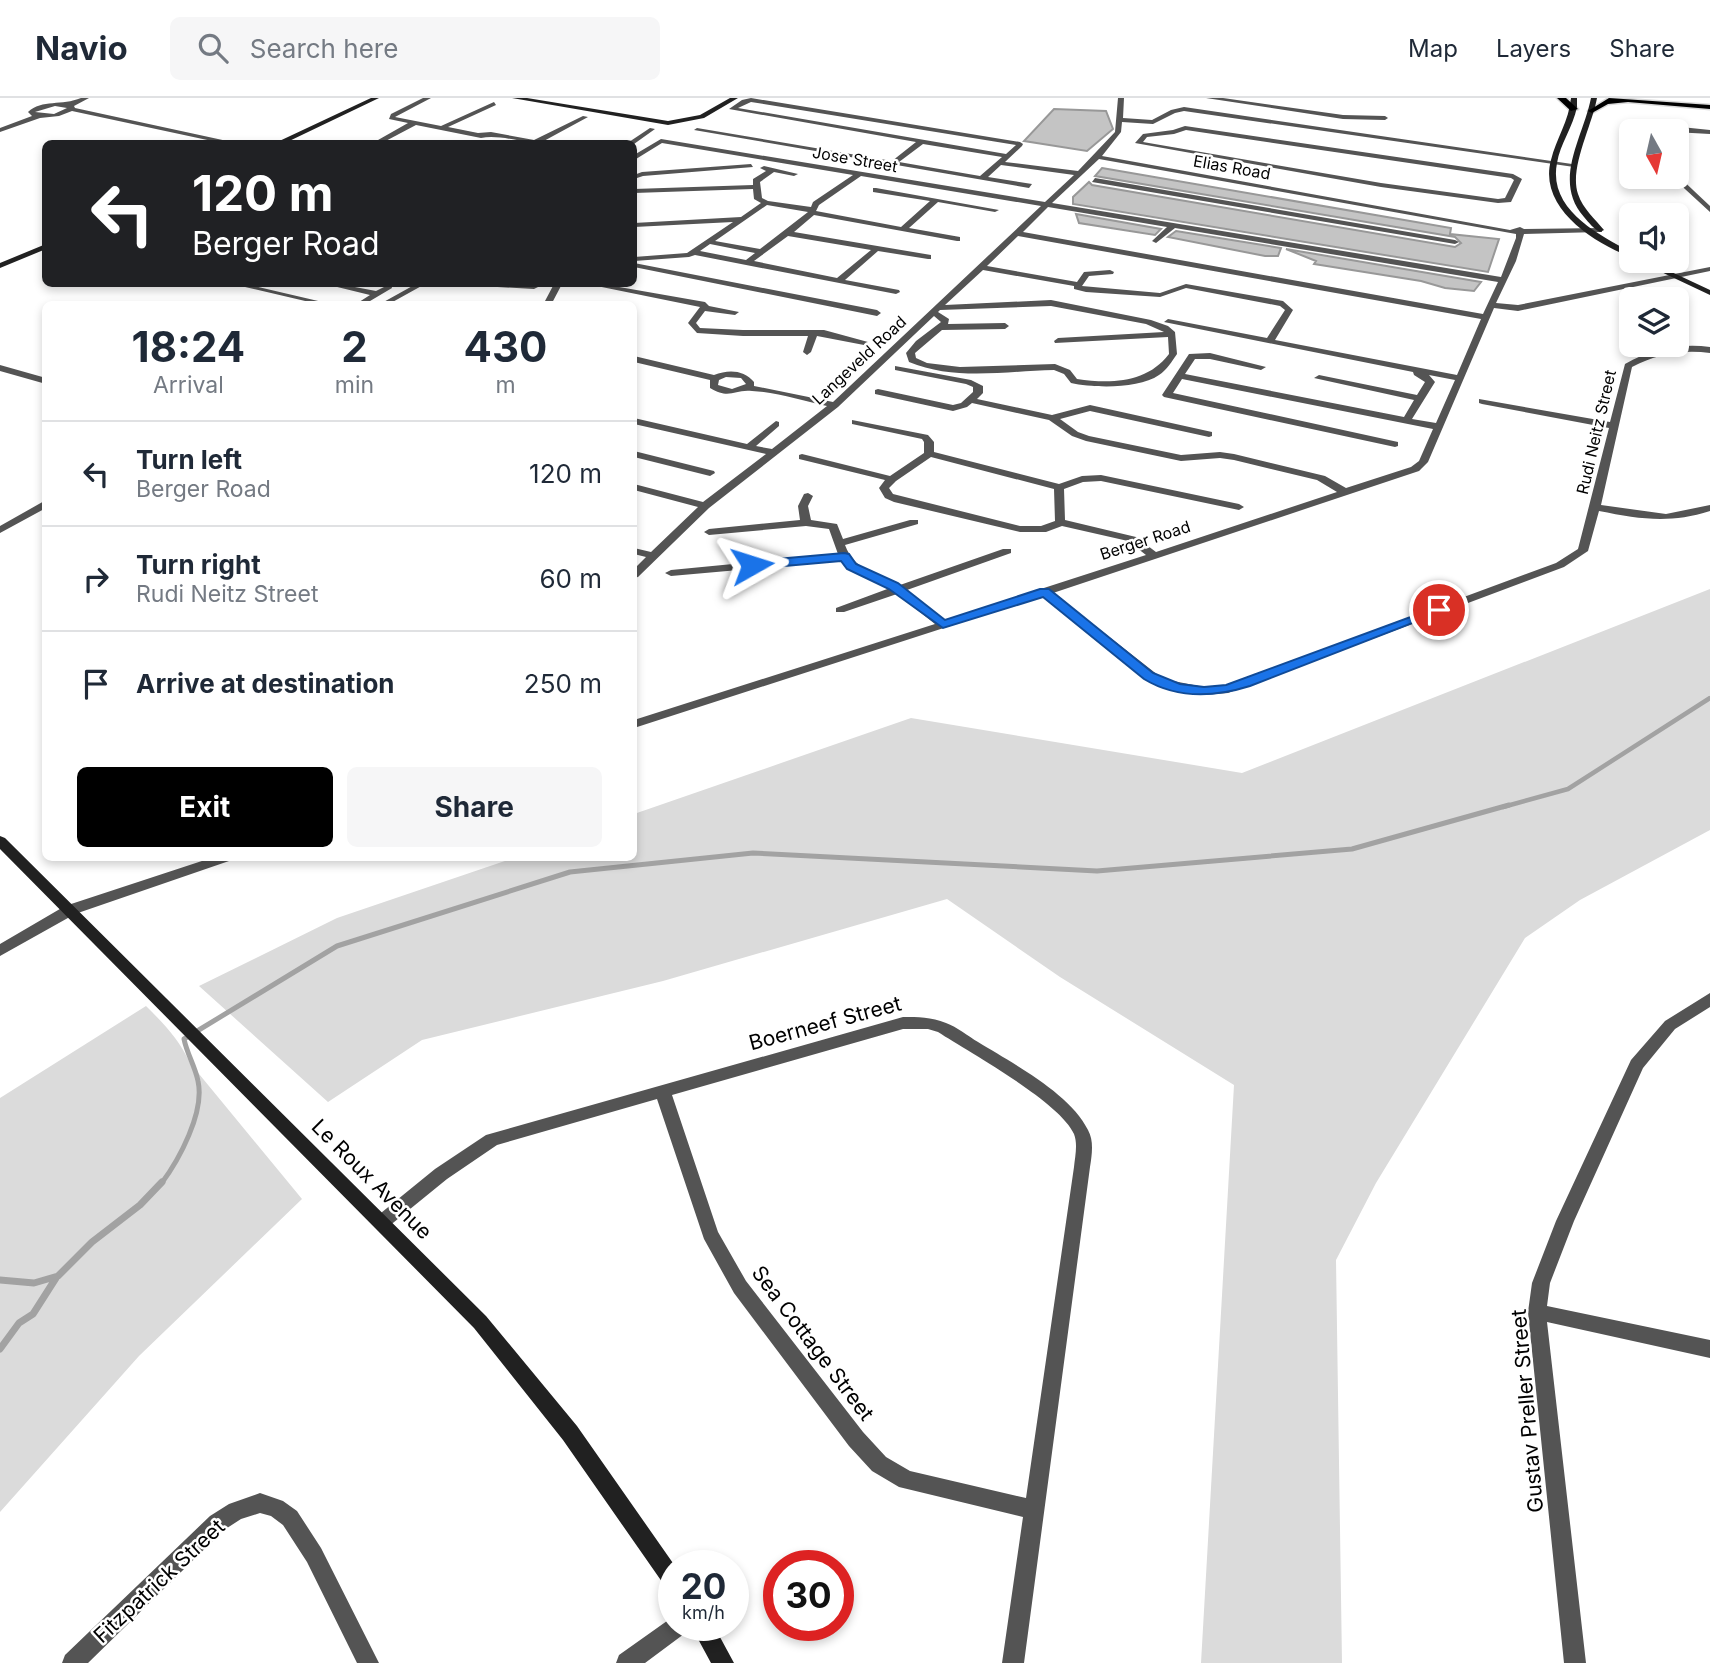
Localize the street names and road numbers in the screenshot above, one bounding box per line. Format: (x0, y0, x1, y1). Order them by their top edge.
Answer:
street label: Jose Street (811, 142, 899, 176)
street label: Elias Road (1192, 150, 1272, 184)
street label: Langeveld Road (808, 311, 910, 409)
street label: Rudi Neitz Street (1572, 368, 1620, 496)
street label: Berger Road (1097, 516, 1193, 564)
street label: Boerneef Street (746, 991, 904, 1055)
street label: Le Roux Avenue (307, 1114, 437, 1244)
street label: Sea Cottage Street (747, 1261, 879, 1425)
street label: Gustav Preller Street (1506, 1308, 1548, 1514)
street label: Fitzpatrick Street (88, 1514, 230, 1648)

